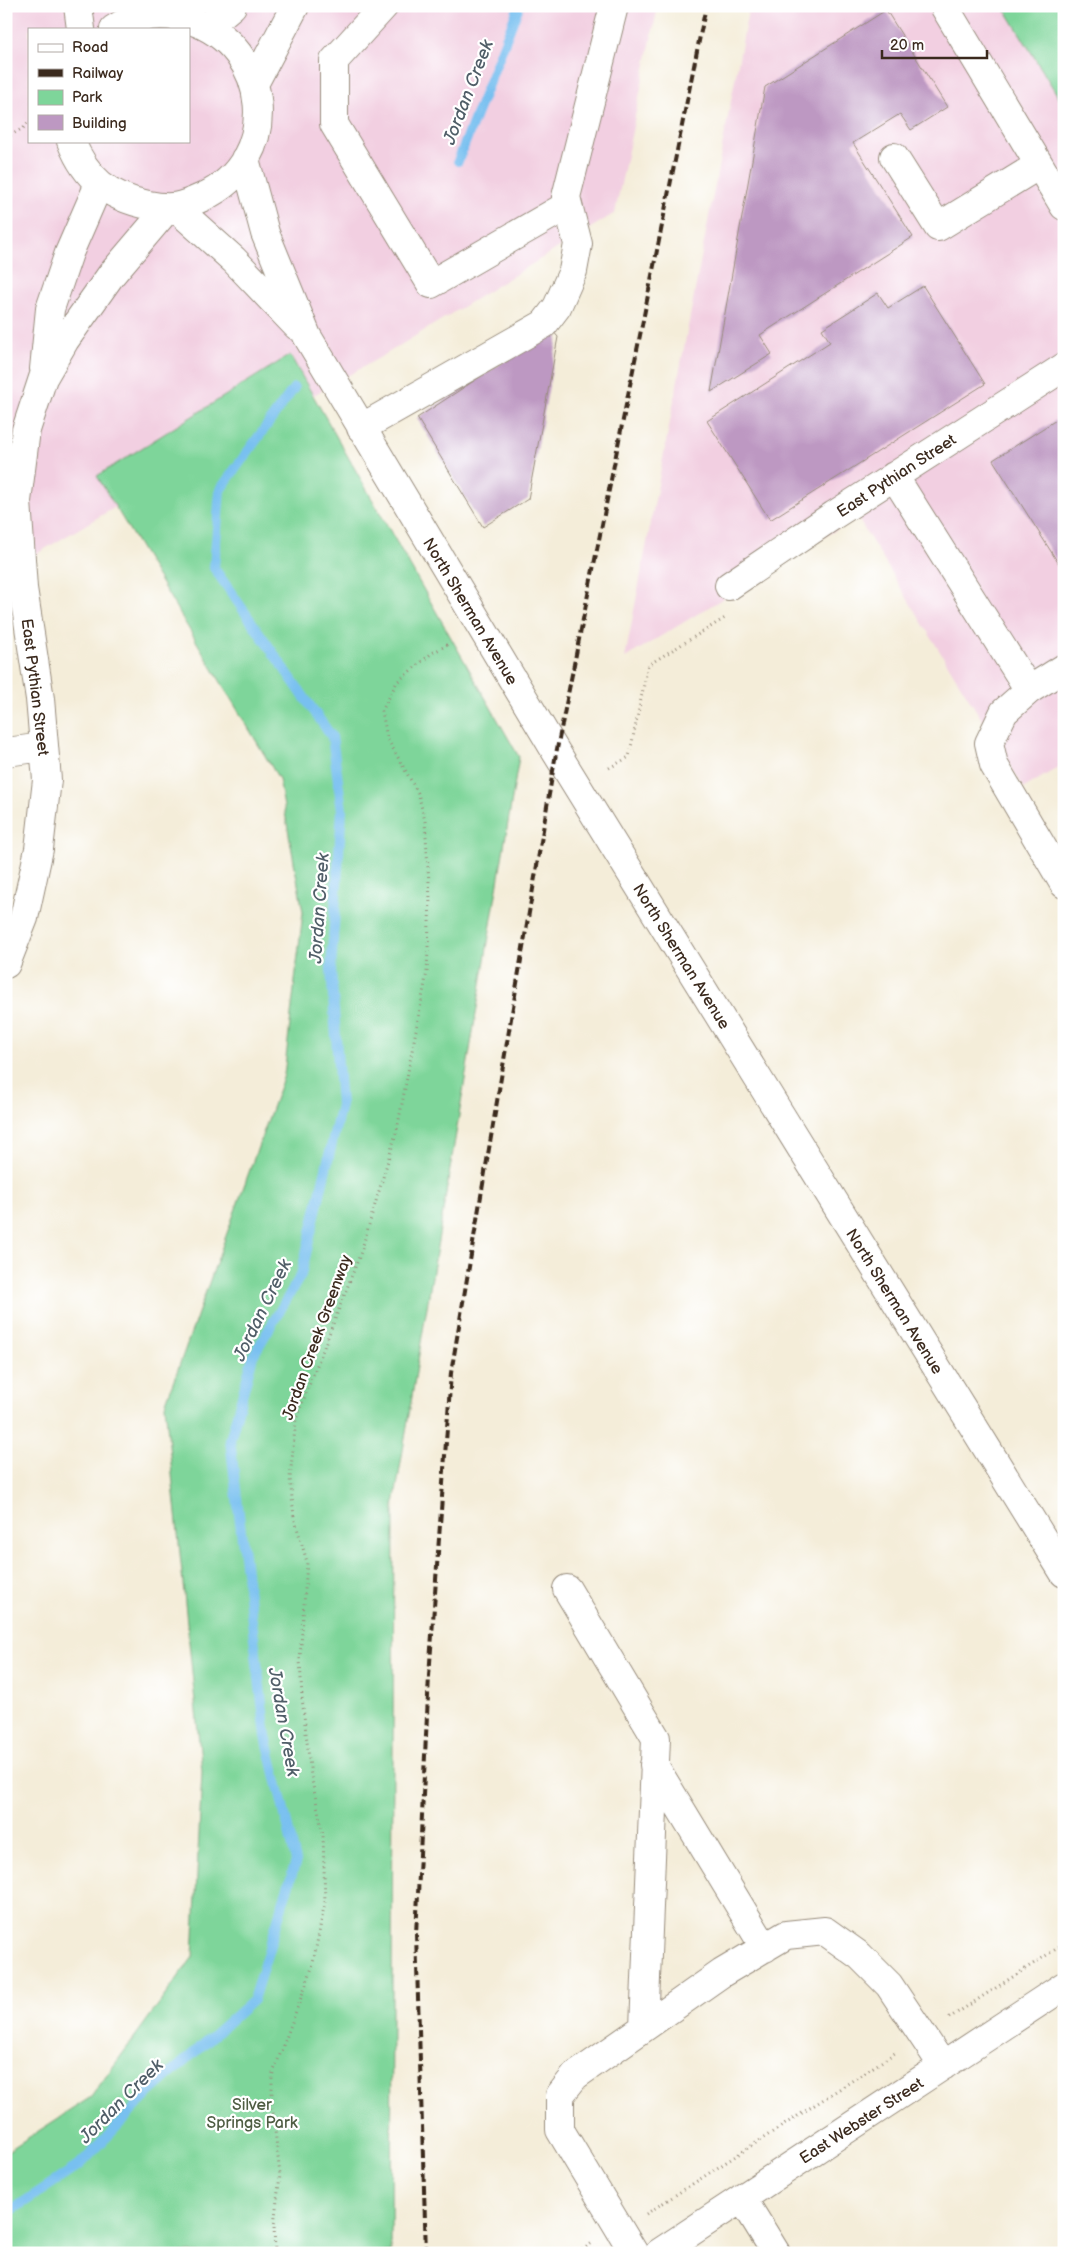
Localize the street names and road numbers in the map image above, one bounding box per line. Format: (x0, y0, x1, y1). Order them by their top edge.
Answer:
street label: East Pythian Street (834, 431, 960, 522)
street label: North Sherman Avenue (418, 535, 521, 689)
street label: East Pythian Street (17, 617, 52, 757)
street label: North Sherman Avenue (628, 881, 734, 1033)
street label: North Sherman Avenue (841, 1226, 947, 1378)
street label: Jordan Creek Greenway (279, 1252, 356, 1423)
street label: East Webster Street (796, 2074, 927, 2168)

